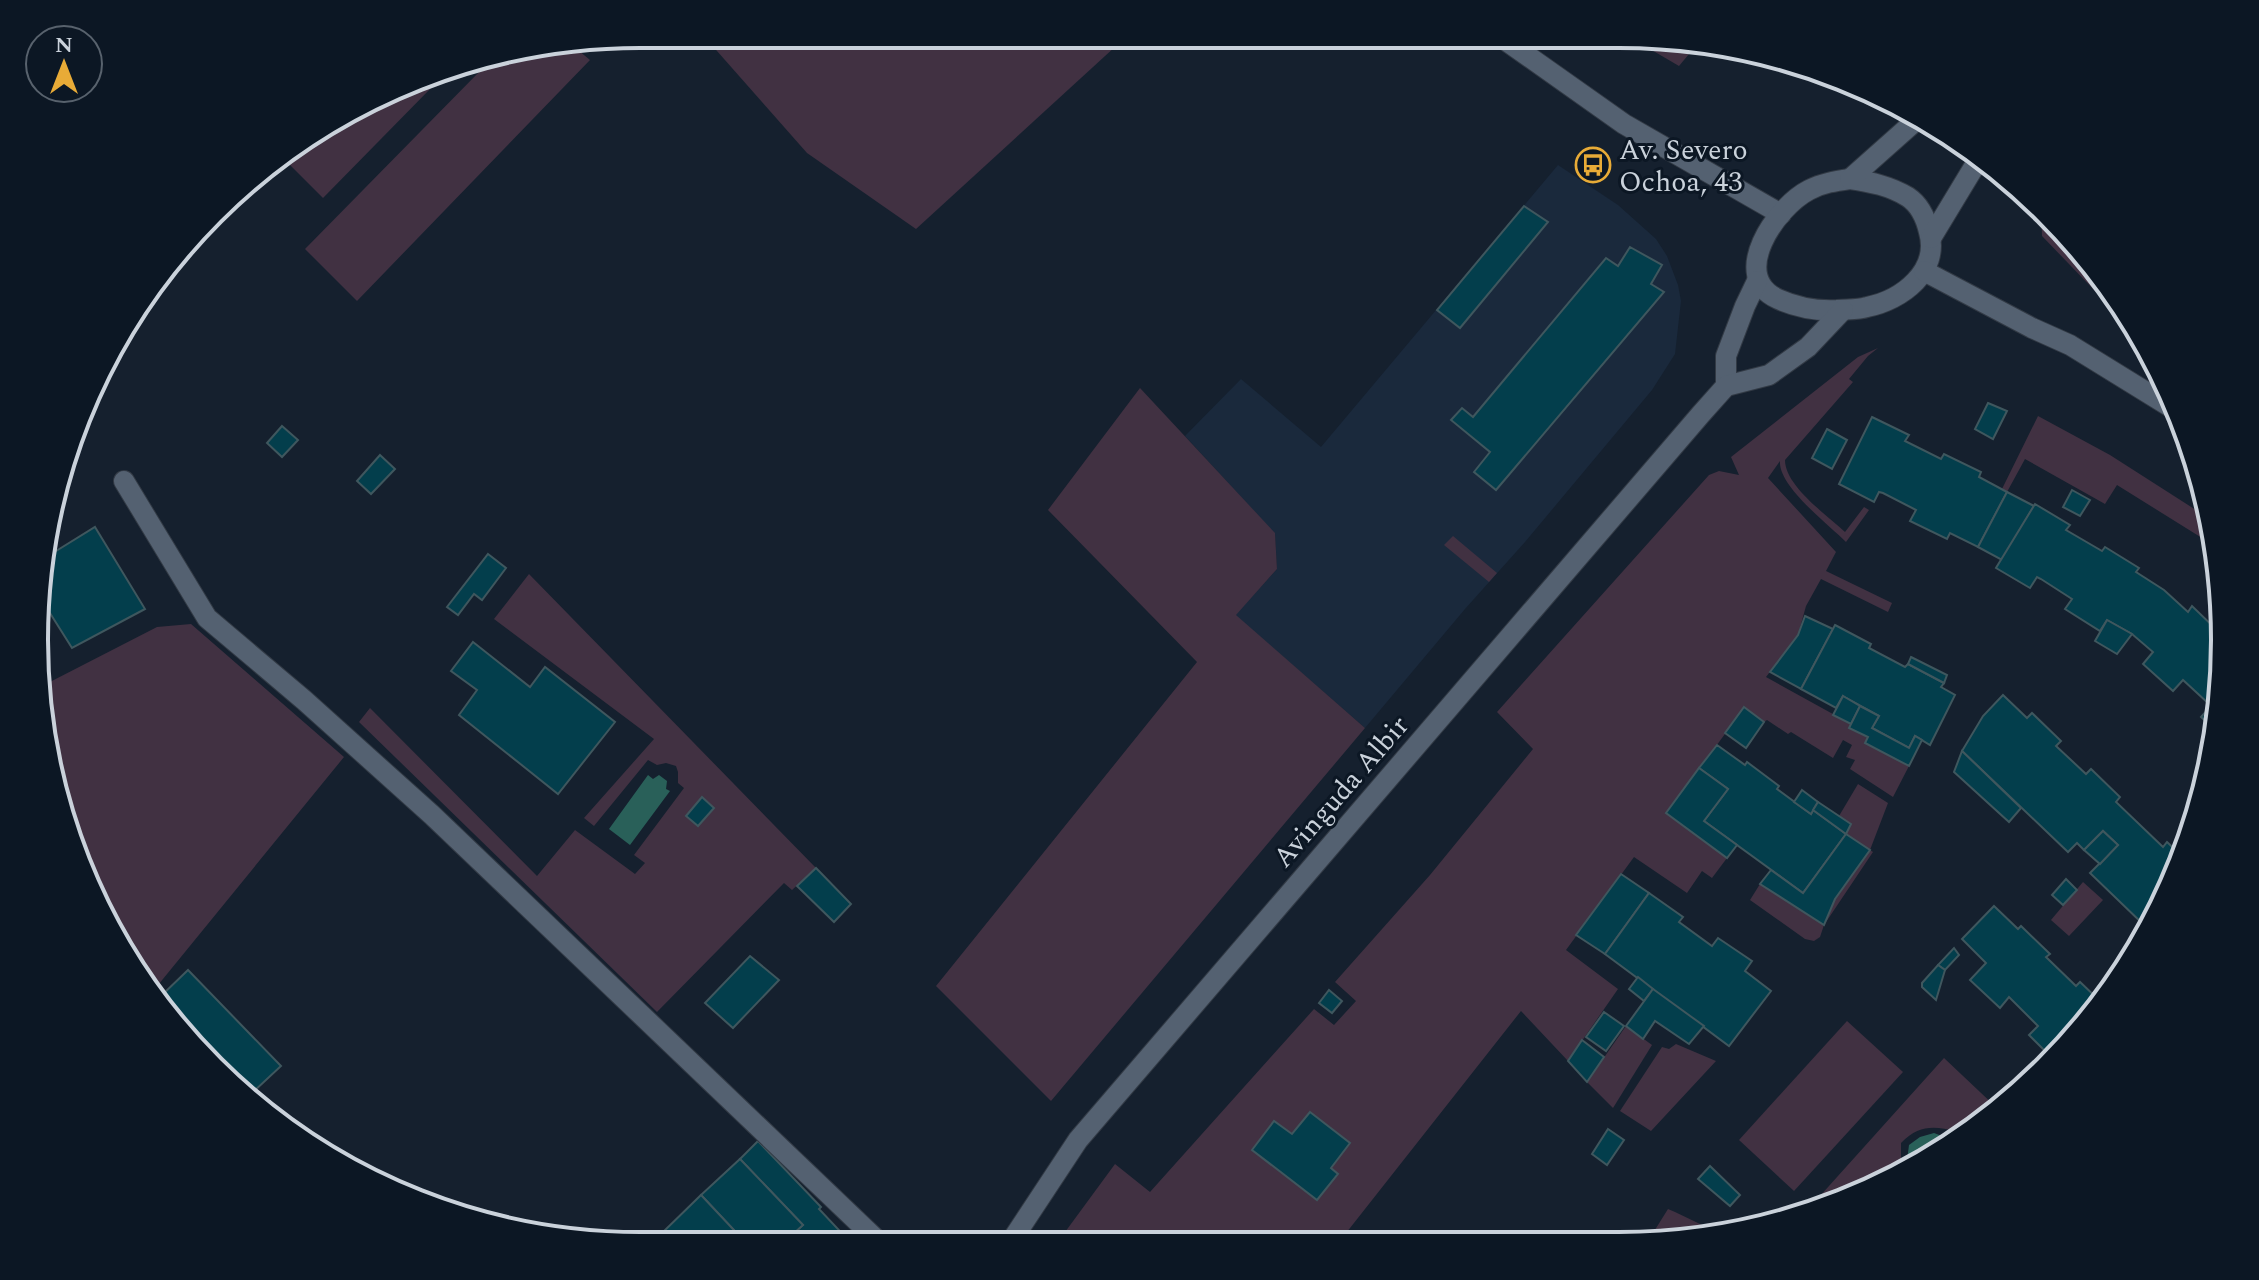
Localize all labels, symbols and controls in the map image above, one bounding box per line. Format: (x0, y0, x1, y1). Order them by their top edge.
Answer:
north arrow (24, 24, 104, 104)
text: N (55, 29, 73, 62)
place label: Av. Severo Ochoa, 43 (1619, 129, 1748, 204)
bus stop icon: Av. Severo Ochoa, 43 (1574, 146, 1612, 184)
street label: Avinguda Albir (1263, 706, 1420, 878)

